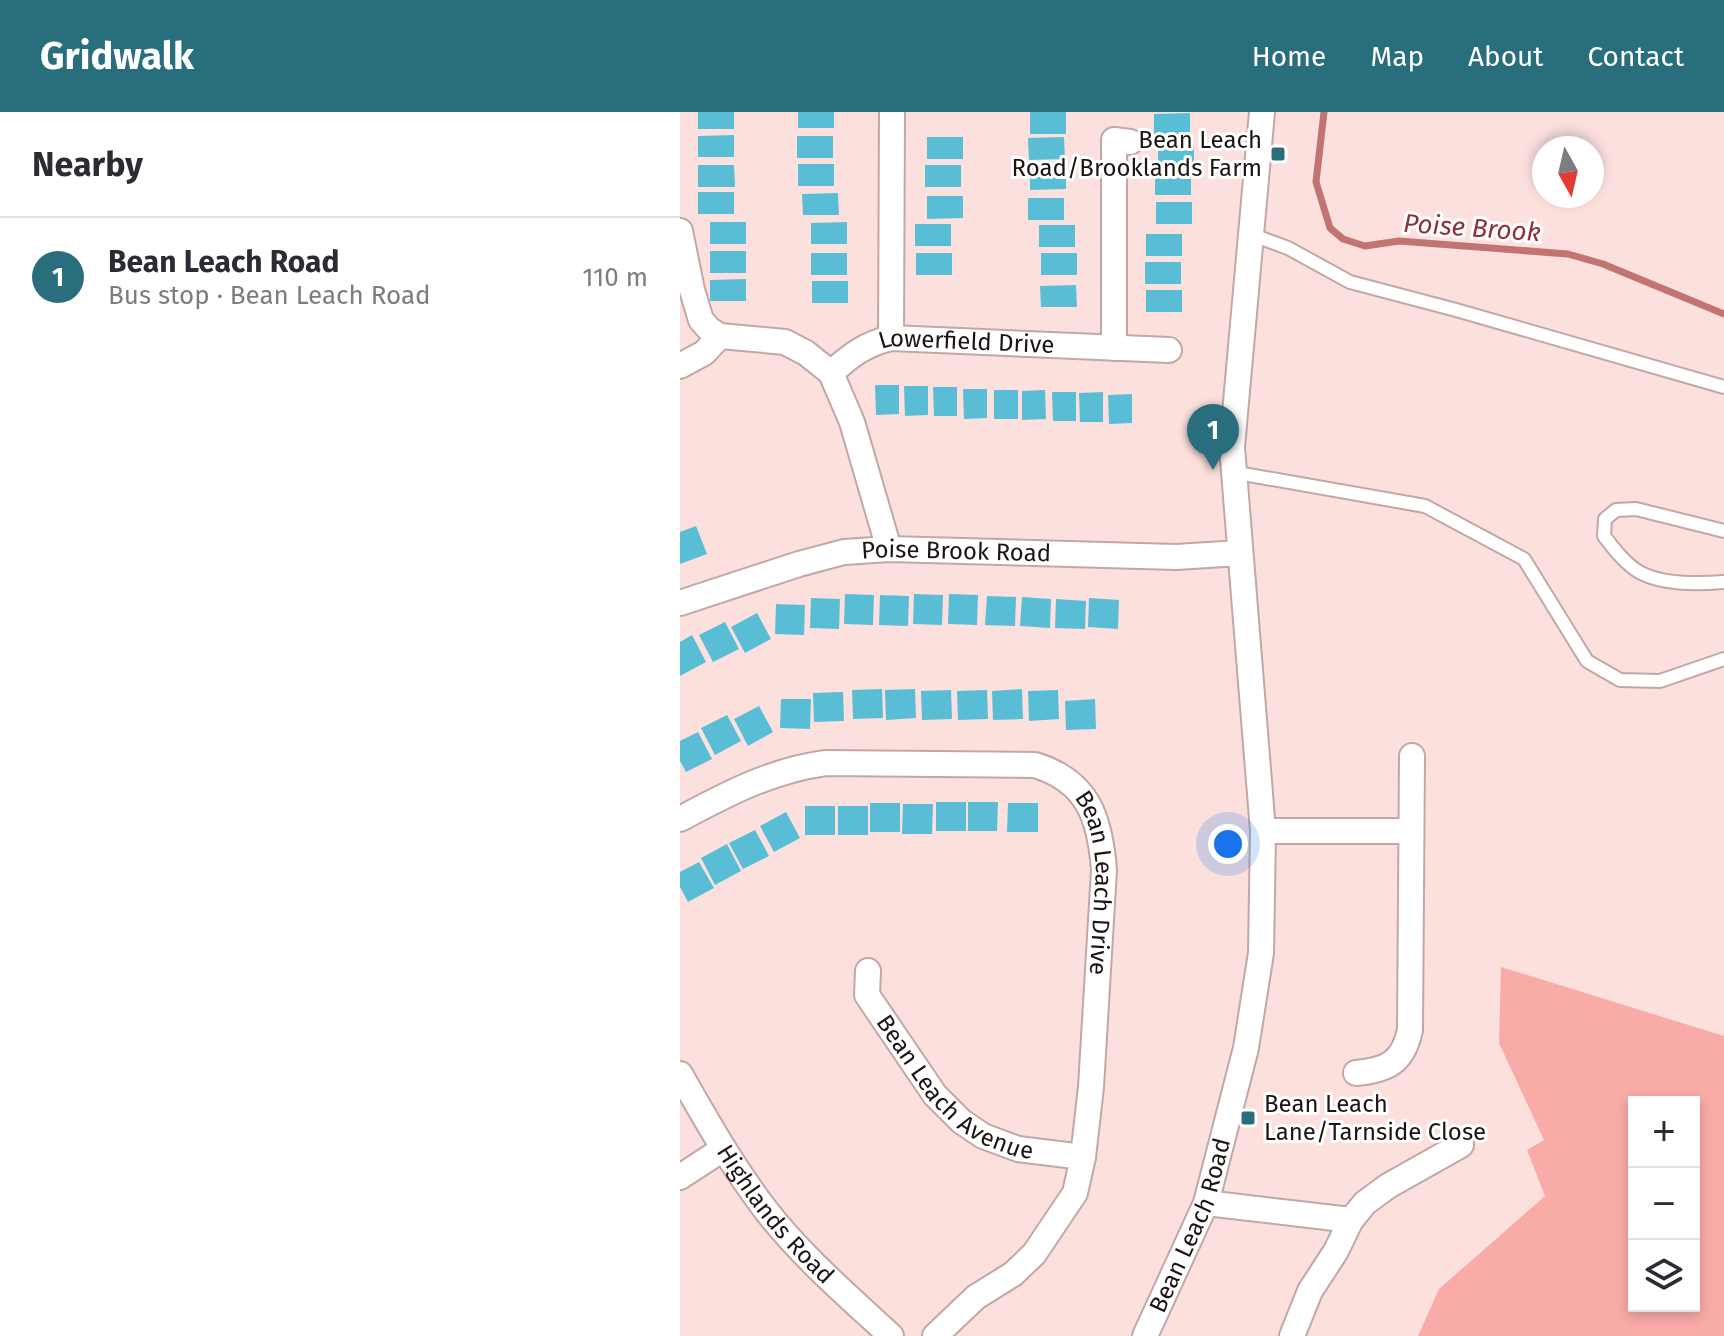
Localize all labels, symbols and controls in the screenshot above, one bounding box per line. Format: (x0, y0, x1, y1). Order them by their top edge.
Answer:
text: Gridwalk (40, 33, 194, 79)
text: Home (1252, 40, 1326, 73)
text: Map (1370, 40, 1424, 73)
text: About (1468, 40, 1543, 73)
text: Contact (1587, 40, 1684, 73)
place label: Bean Leach Road/Brooklands Farm (1012, 126, 1262, 182)
north arrow (1532, 136, 1604, 208)
text: Nearby (32, 144, 143, 185)
marker: Bean Leach Road/Brooklands Farm (1269, 145, 1287, 163)
water label: Poise Brook (1402, 208, 1542, 248)
text: Bean Leach Road (108, 244, 339, 280)
text: 1 (52, 262, 64, 293)
text: 110 m (582, 262, 648, 293)
text: Bus stop · Bean Leach Road (108, 280, 431, 311)
street label: Lowerfield Drive (875, 324, 1055, 359)
pin: 1 (1187, 404, 1239, 470)
street label: Poise Brook Road (860, 535, 1051, 568)
street label: Bean Leach Drive (1069, 785, 1118, 976)
your location (1208, 824, 1248, 864)
street label: Bean Leach Avenue (871, 1009, 1035, 1165)
place label: Bean Leach Lane/Tarnside Close (1264, 1090, 1486, 1146)
map controls (1628, 1096, 1700, 1312)
button: + (1628, 1096, 1700, 1168)
marker: Bean Leach Lane/Tarnside Close (1239, 1109, 1257, 1127)
street label: Bean Leach Road (1144, 1135, 1236, 1317)
street label: Highlands Road (711, 1139, 840, 1290)
button: − (1628, 1168, 1700, 1240)
button: layers (1628, 1240, 1700, 1312)

